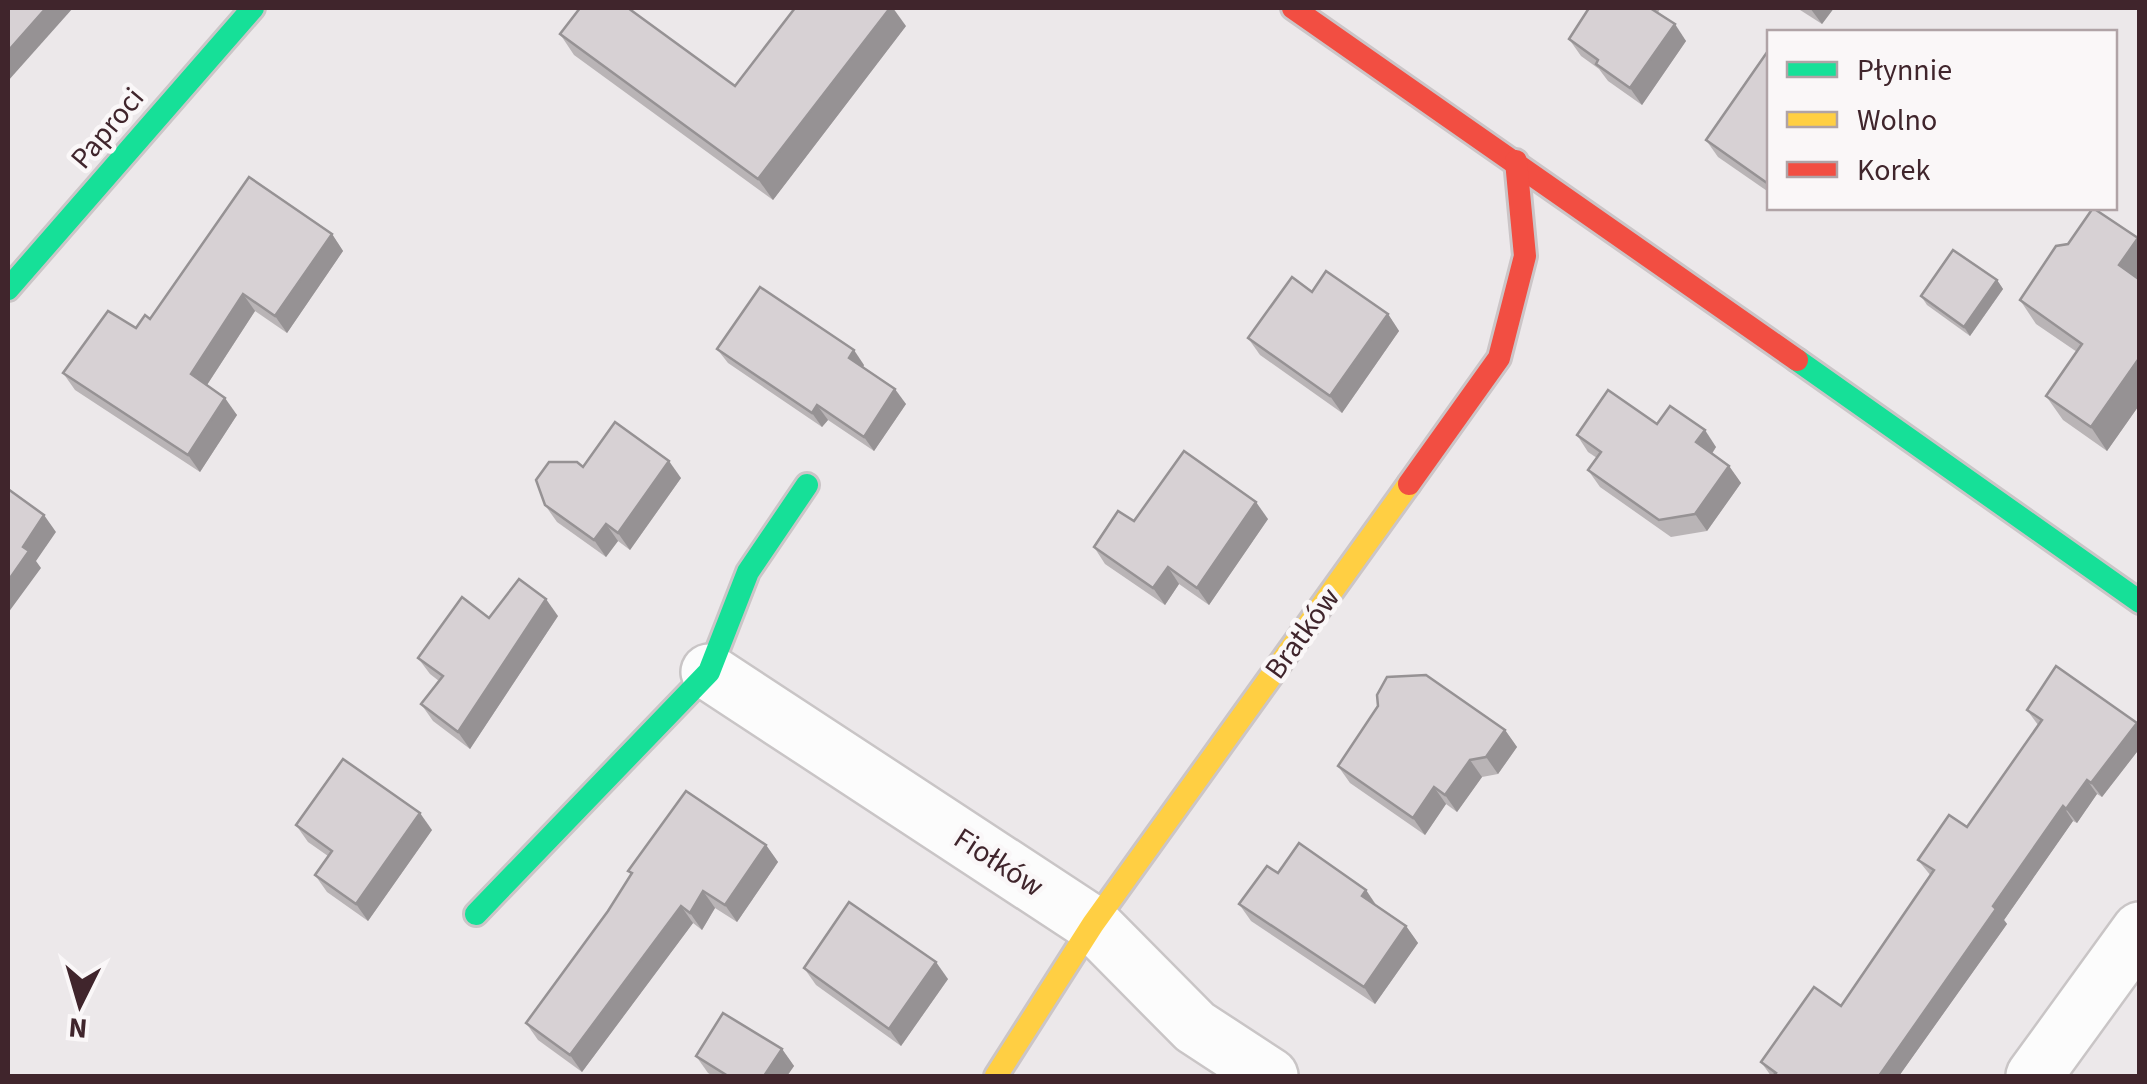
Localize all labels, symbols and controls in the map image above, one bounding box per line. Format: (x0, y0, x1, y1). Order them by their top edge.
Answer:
legend (1767, 30, 2117, 210)
text: Płynnie (1857, 49, 1952, 92)
street label: Paproci (60, 78, 154, 178)
text: Wolno (1857, 99, 1937, 142)
text: Korek (1857, 149, 1930, 192)
street label: Bratków (1254, 578, 1350, 688)
street label: Fiołków (945, 817, 1052, 908)
north arrow (30, 954, 130, 1054)
text: N (67, 1007, 89, 1049)

